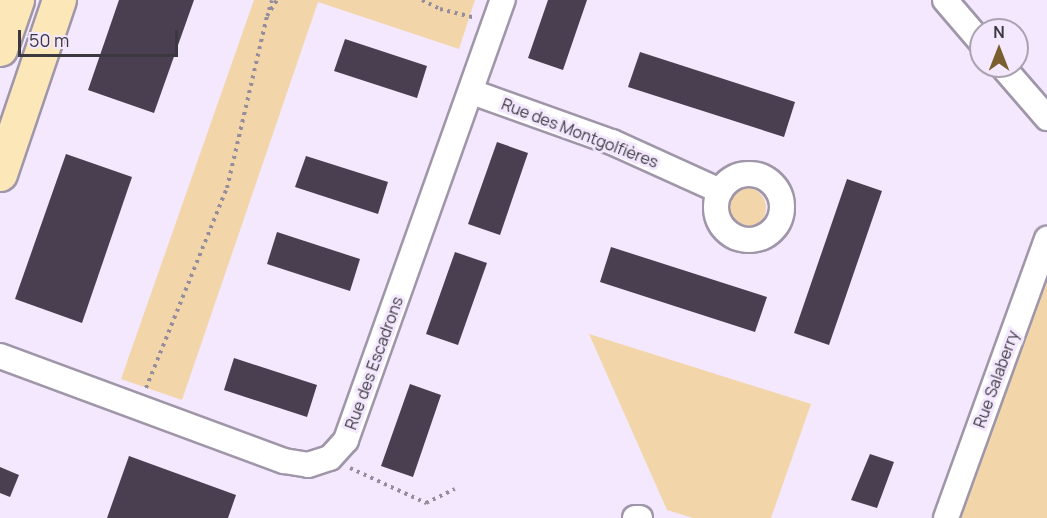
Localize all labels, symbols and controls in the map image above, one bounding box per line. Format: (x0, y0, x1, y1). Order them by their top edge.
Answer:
scale bar (21, 18, 182, 56)
north arrow (969, 18, 1029, 78)
text: N (993, 21, 1005, 43)
text: 50 m (29, 28, 69, 52)
street label: Rue des Montgolfières (499, 94, 661, 172)
street label: Rue des Escadrons (341, 294, 407, 432)
street label: Rue Salaberry (969, 328, 1023, 430)

